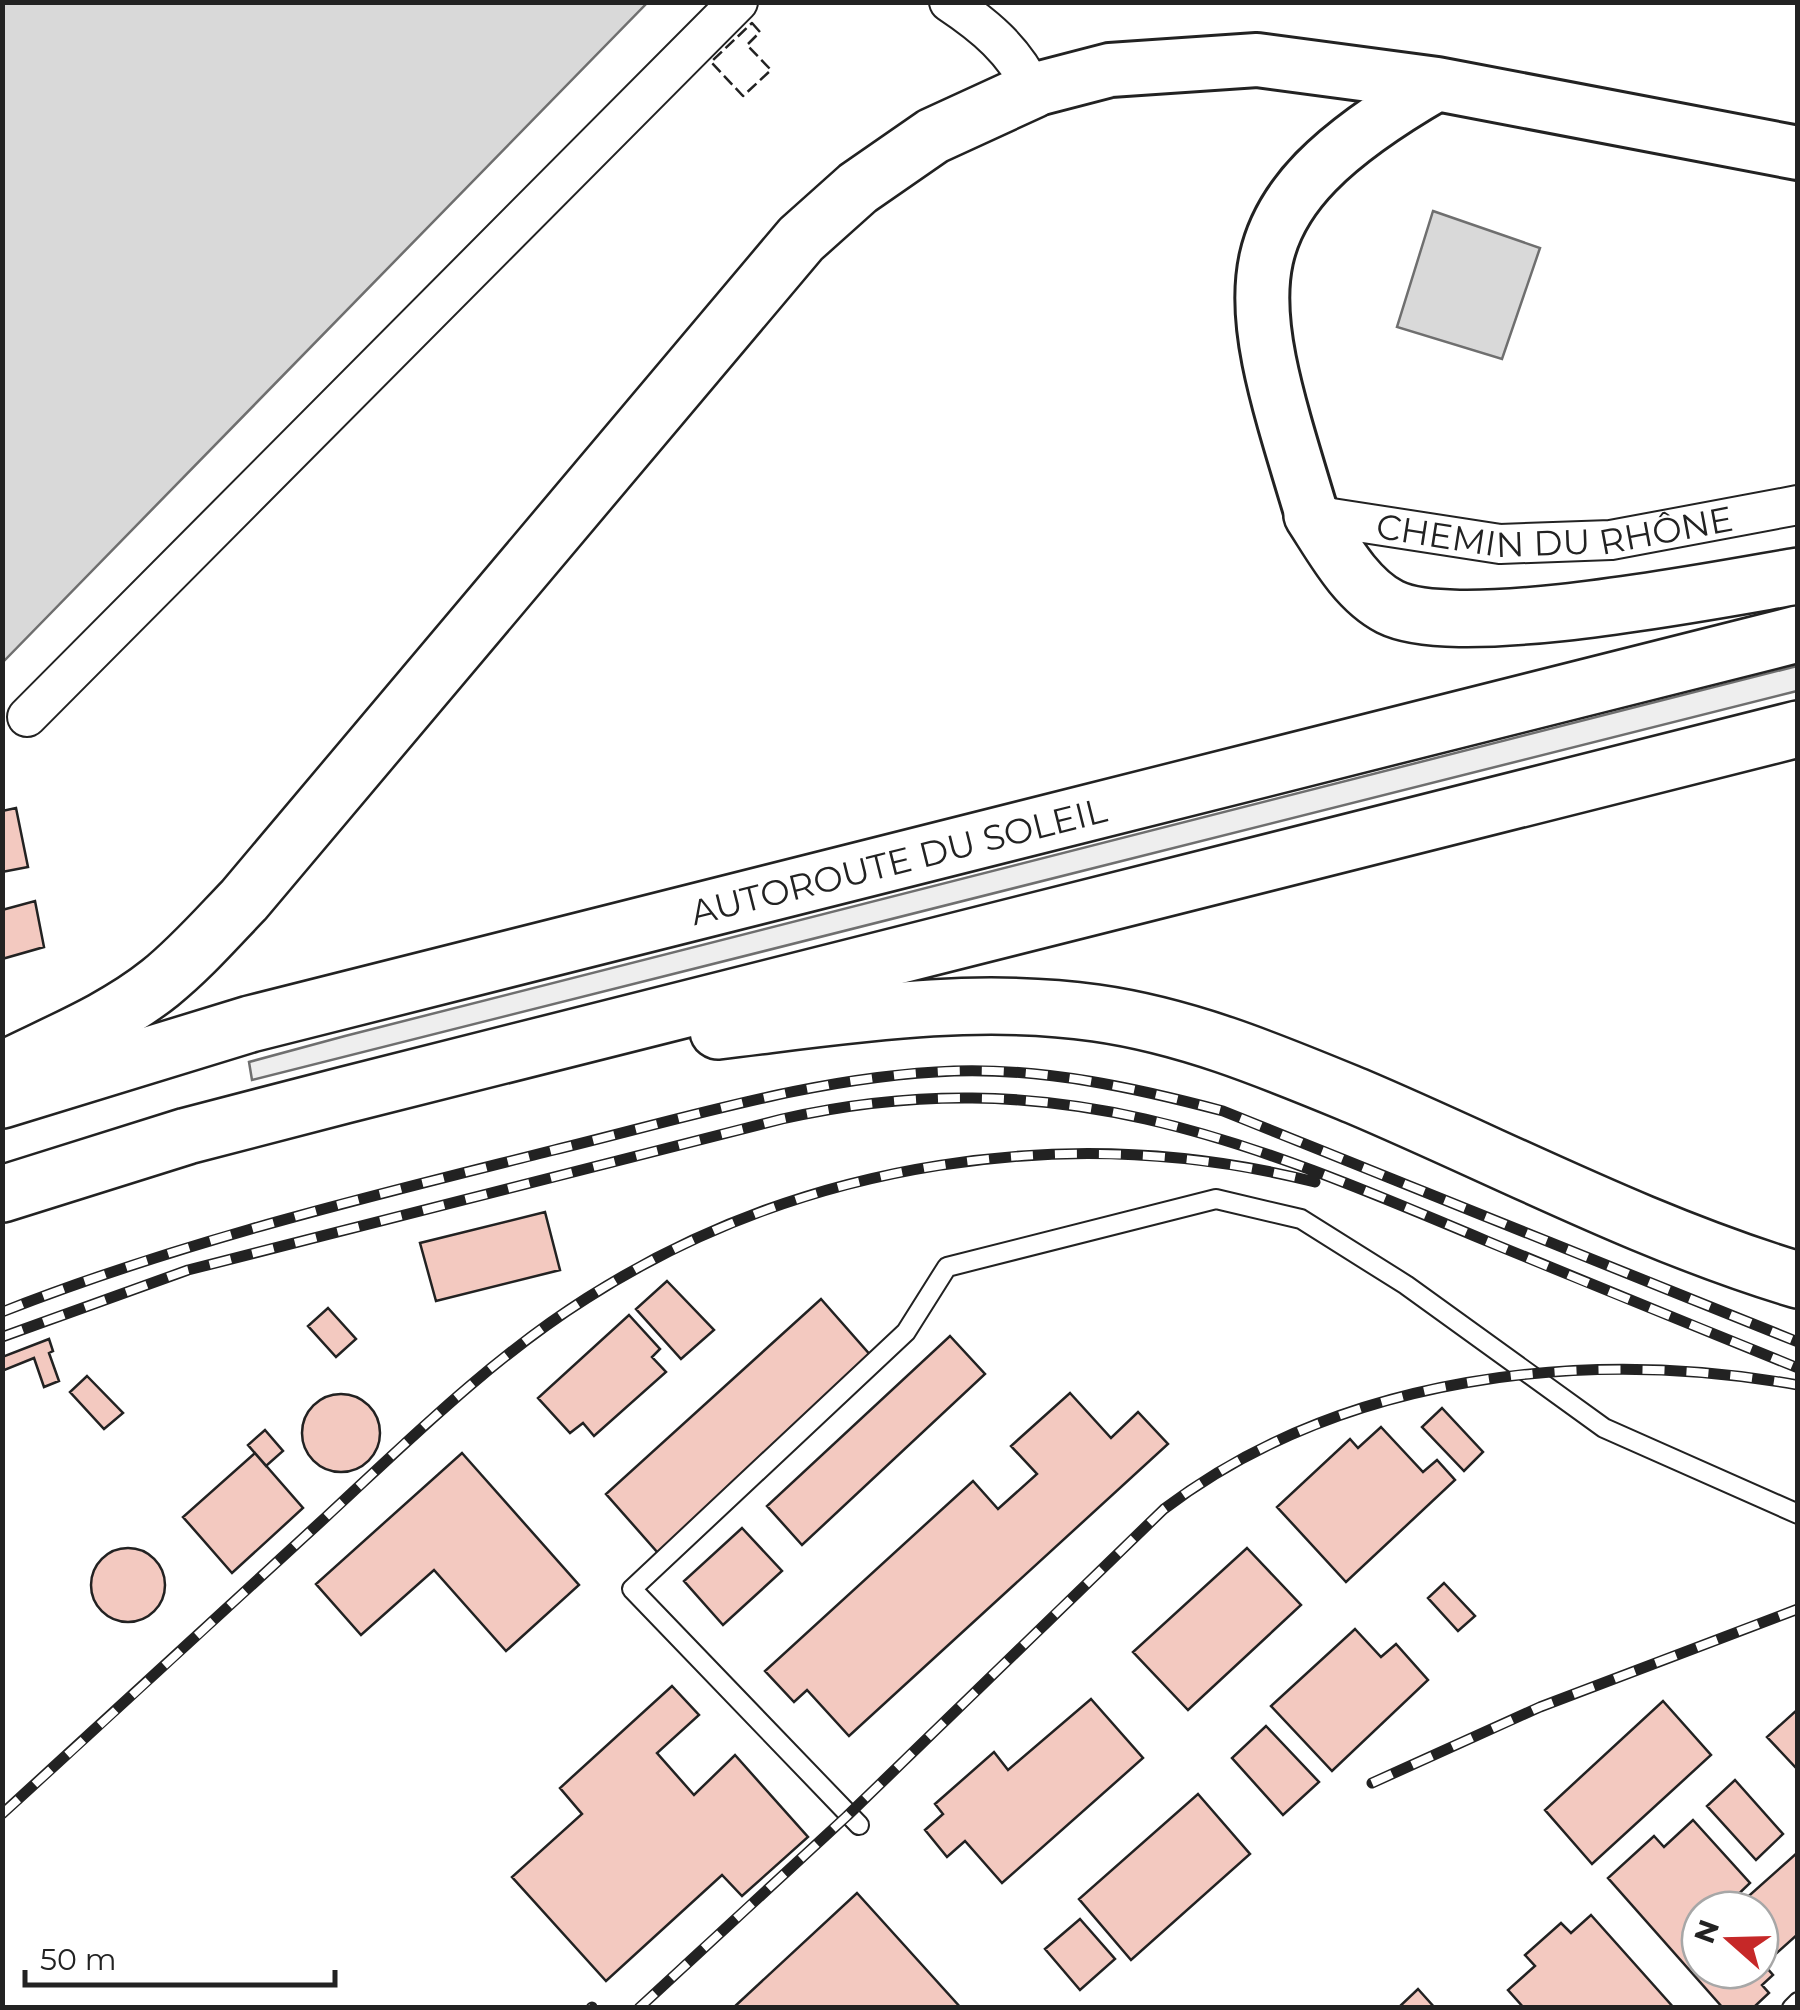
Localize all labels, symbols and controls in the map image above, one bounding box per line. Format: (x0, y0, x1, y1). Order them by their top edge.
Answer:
street label: CHEMIN DU RHÔNE (1373, 496, 1736, 566)
street label: AUTOROUTE DU SOLEIL (686, 787, 1111, 934)
north arrow (1680, 1890, 1780, 1990)
text: N (1687, 1915, 1726, 1948)
scale bar (25, 1925, 335, 1987)
text: 50 m (40, 1941, 117, 1978)

